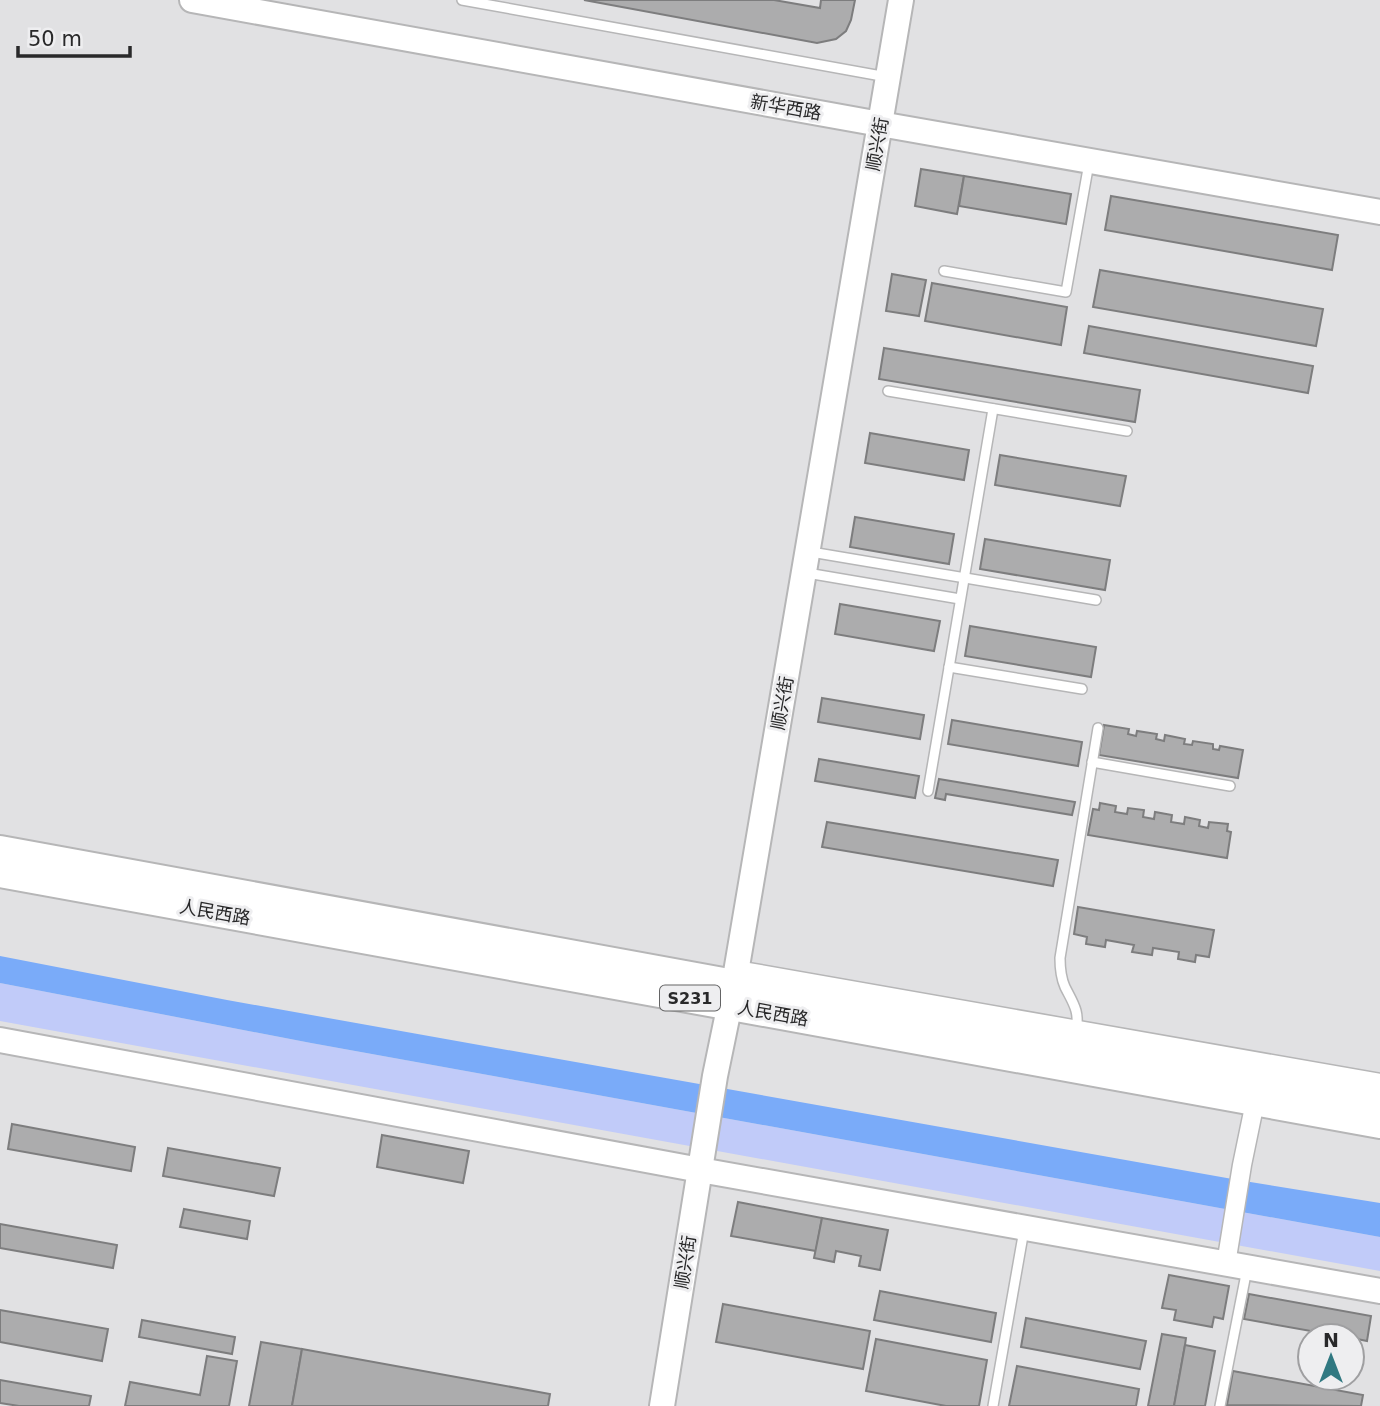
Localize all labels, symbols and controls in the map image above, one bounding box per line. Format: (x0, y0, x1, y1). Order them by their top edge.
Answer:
scale bar (18, 14, 130, 58)
text: 50 m (28, 27, 82, 51)
street label: 新华西路 (749, 90, 823, 124)
street label: 顺兴街 (862, 116, 892, 172)
street label: 顺兴街 (767, 675, 797, 731)
street label: 人民西路 (178, 895, 252, 929)
road number: S231 (660, 986, 720, 1010)
street label: 人民西路 (736, 996, 810, 1030)
street label: 顺兴街 (670, 1234, 700, 1290)
north arrow (1296, 1322, 1366, 1392)
text: N (1323, 1329, 1339, 1351)

